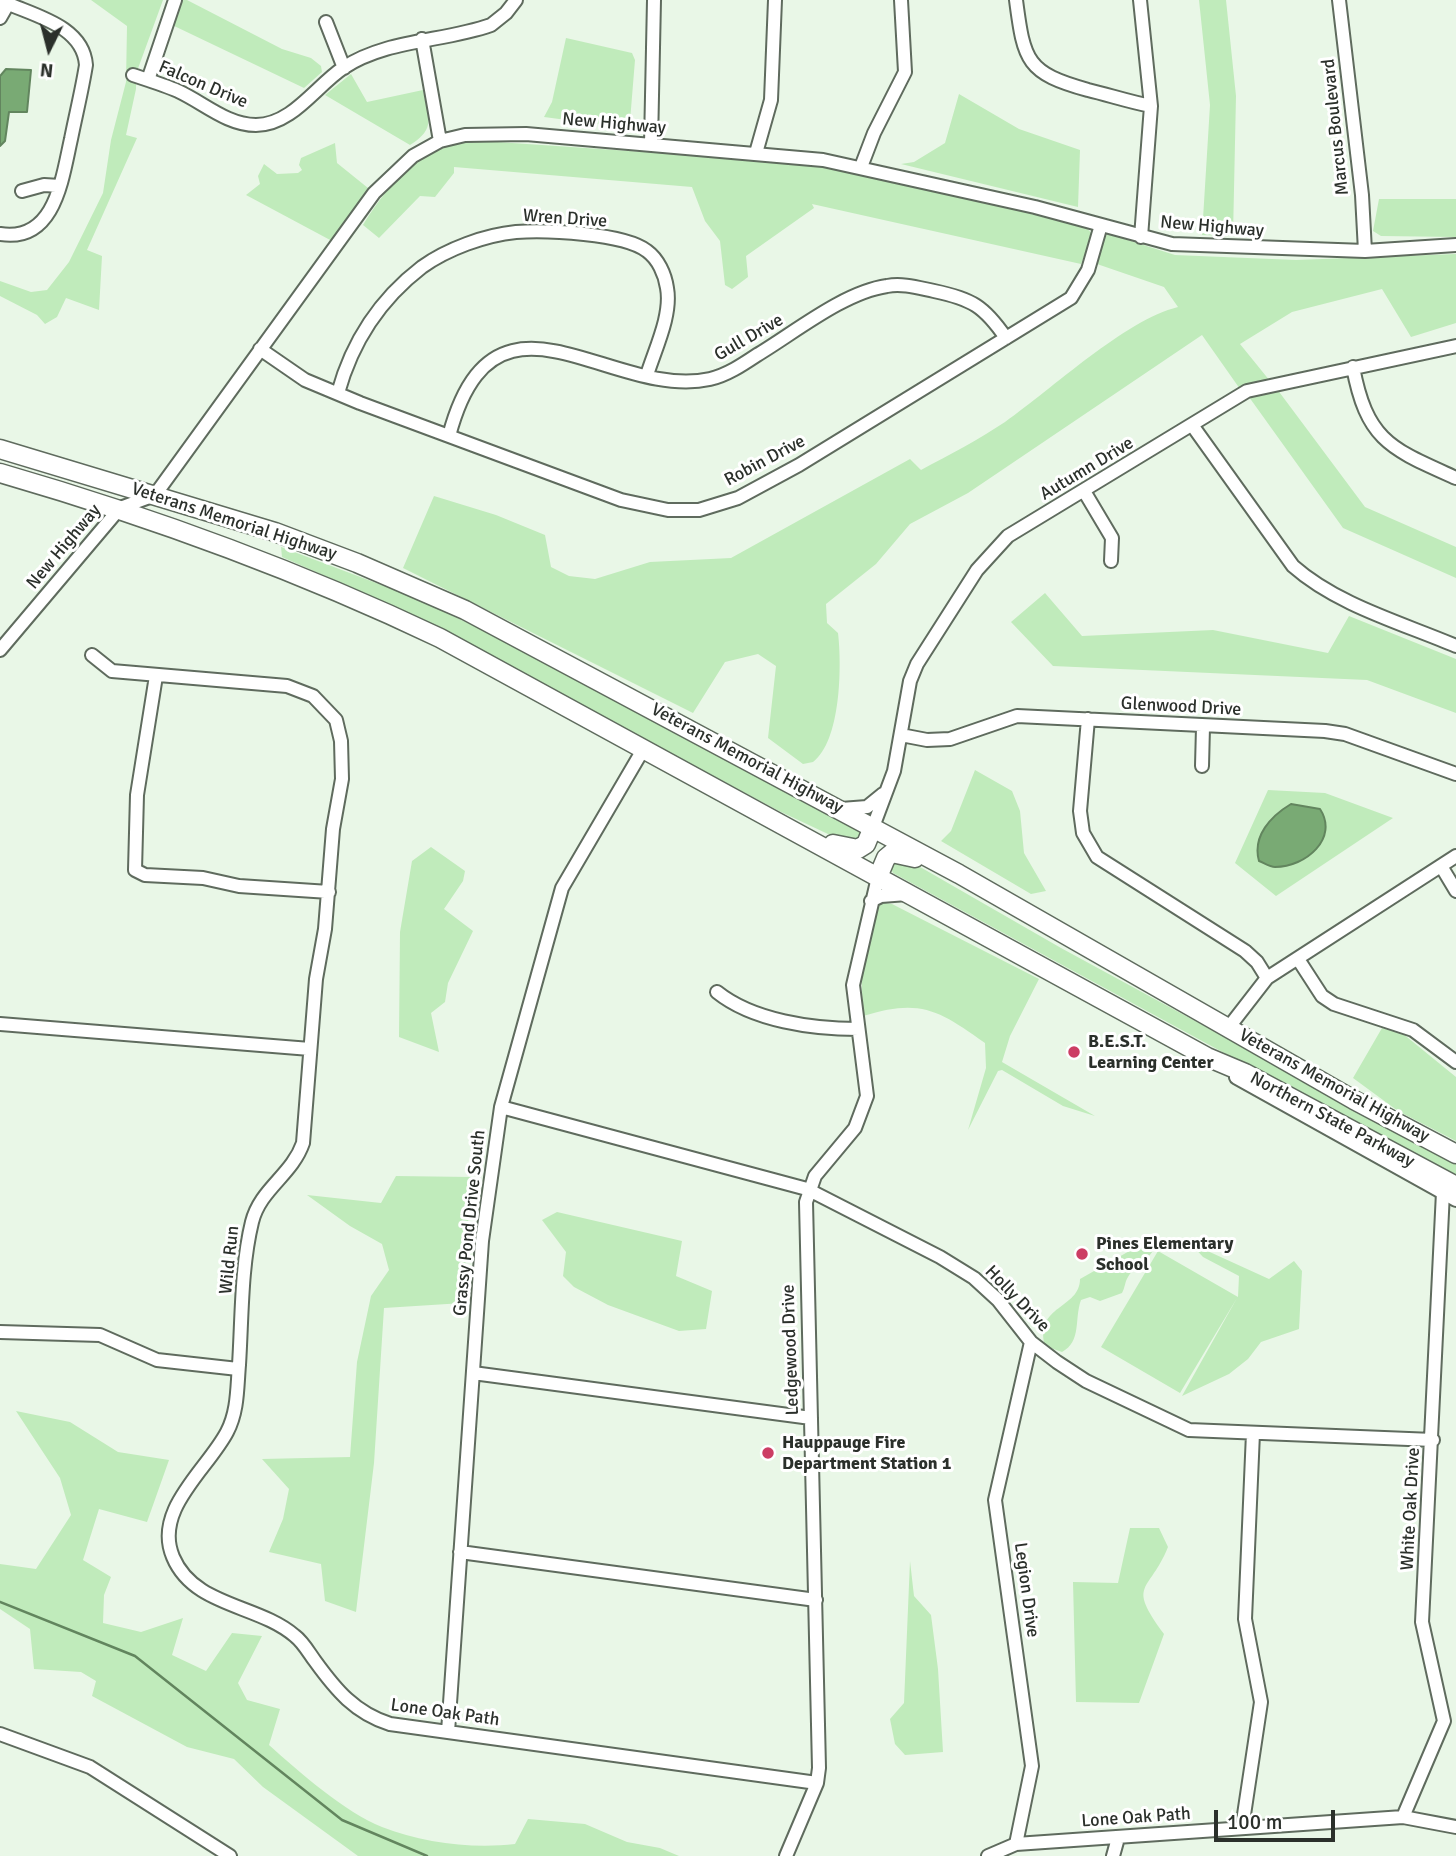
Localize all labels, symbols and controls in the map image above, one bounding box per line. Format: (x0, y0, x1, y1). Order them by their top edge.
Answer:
north arrow (14, 14, 84, 84)
text: N (39, 57, 55, 83)
street label: Falcon Drive (155, 57, 251, 113)
street label: Marcus Boulevard (1318, 58, 1354, 196)
street label: New Highway (561, 109, 667, 139)
street label: Wren Drive (522, 205, 608, 233)
street label: New Highway (1159, 212, 1265, 242)
street label: Gull Drive (711, 310, 787, 366)
street label: Robin Drive (721, 431, 809, 491)
street label: Autumn Drive (1036, 433, 1138, 505)
street label: Veterans Memorial Highway (129, 479, 339, 565)
street label: New Highway (22, 500, 106, 594)
street label: Glenwood Drive (1120, 693, 1242, 721)
street label: Veterans Memorial Highway (647, 699, 847, 819)
street label: Veterans Memorial Highway (1235, 1025, 1433, 1147)
place label: B.E.S.T. Learning Center (1088, 1031, 1214, 1074)
marker: B.E.S.T. Learning Center (1066, 1044, 1082, 1060)
street label: Northern State Parkway (1246, 1067, 1418, 1173)
street label: Grassy Pond Drive South (449, 1129, 491, 1317)
street label: Wild Run (216, 1225, 244, 1295)
place label: Pines Elementary School (1096, 1233, 1233, 1276)
marker: Pines Elementary School (1074, 1246, 1090, 1262)
street label: Holly Drive (980, 1261, 1054, 1337)
street label: Ledgewood Drive (778, 1284, 804, 1416)
place label: Hauppauge Fire Department Station 1 (782, 1432, 951, 1474)
marker: Hauppauge Fire Department Station 1 (760, 1445, 776, 1461)
street label: White Oak Drive (1397, 1447, 1425, 1571)
street label: Legion Drive (1009, 1541, 1043, 1639)
street label: Lone Oak Path (389, 1695, 501, 1731)
scale bar (1218, 1797, 1339, 1841)
street label: Lone Oak Path (1081, 1803, 1191, 1833)
text: 100 m (1227, 1809, 1282, 1835)

